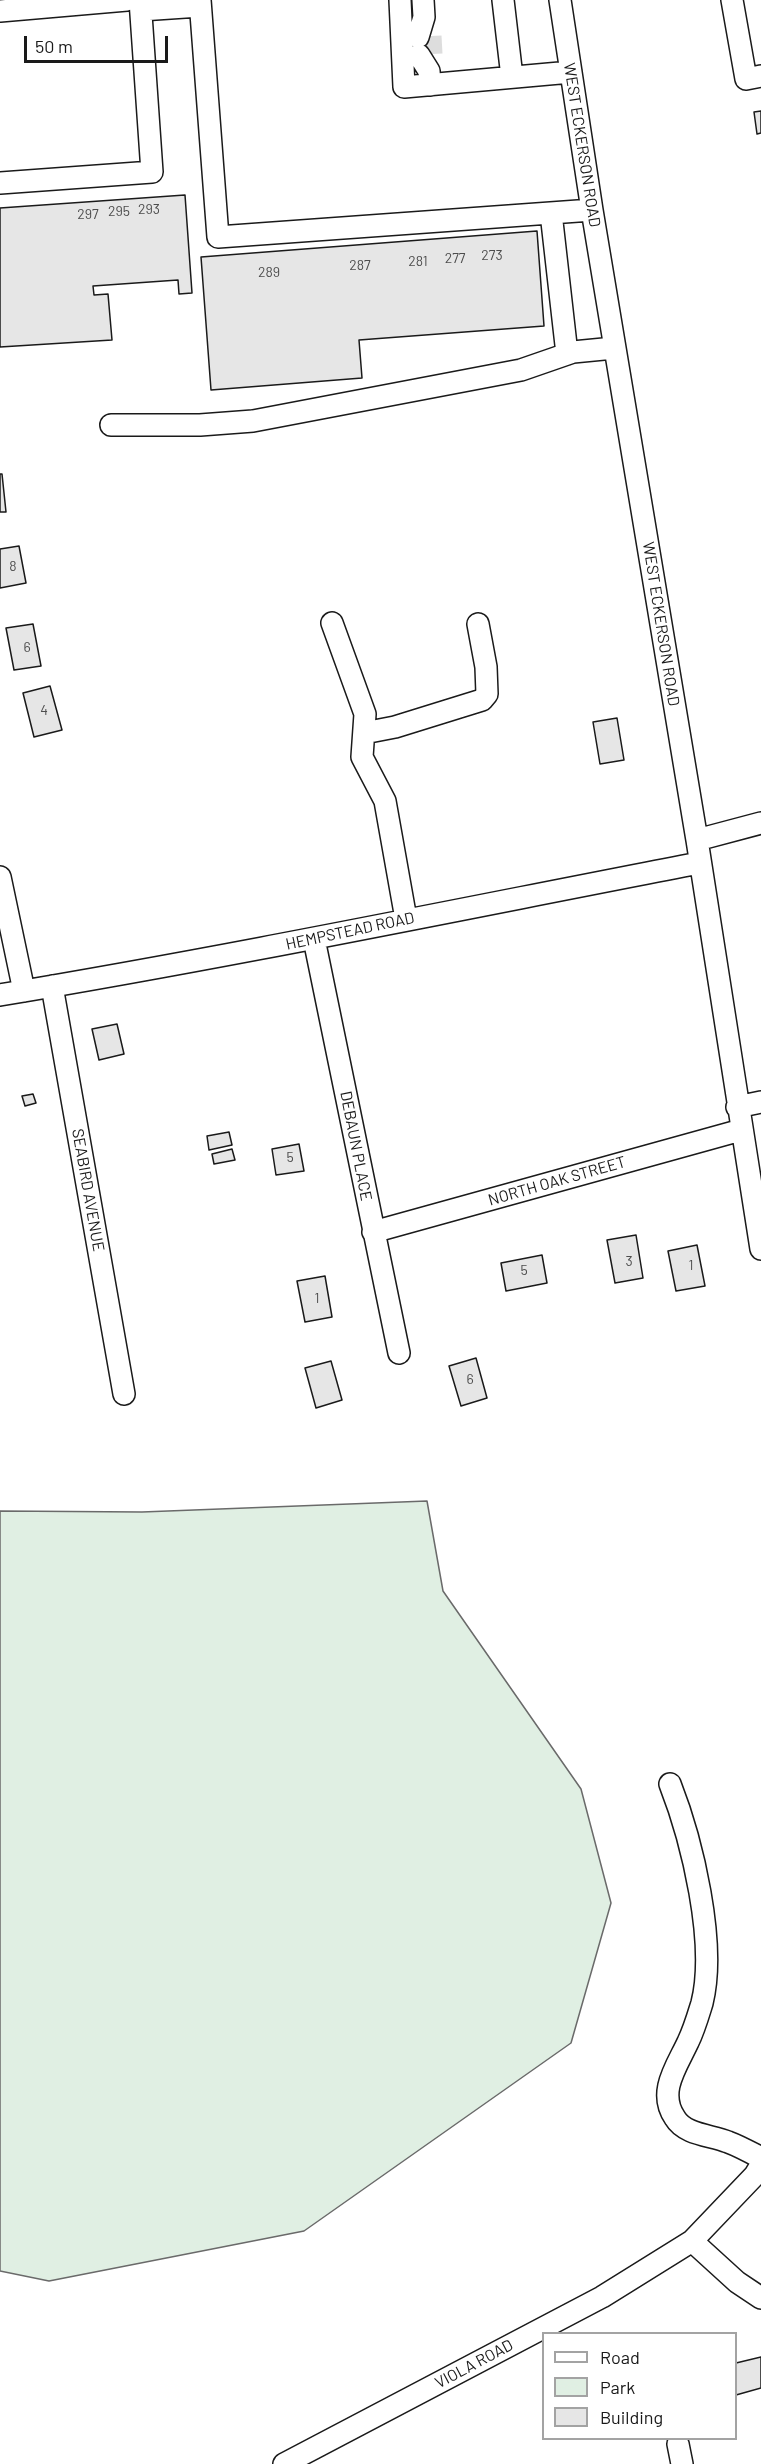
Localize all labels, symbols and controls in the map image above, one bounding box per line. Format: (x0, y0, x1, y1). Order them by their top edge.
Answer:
scale bar (27, 24, 171, 62)
text: 50 m (35, 35, 73, 57)
street label: WEST ECKERSON ROAD (560, 61, 604, 229)
house number: 293 (138, 201, 160, 217)
house number: 295 (108, 203, 130, 219)
house number: 297 (77, 206, 99, 222)
house number: 273 (481, 247, 503, 263)
house number: 277 (445, 250, 465, 266)
house number: 281 (408, 253, 428, 269)
house number: 287 (349, 257, 371, 273)
house number: 289 (258, 264, 280, 280)
street label: WEST ECKERSON ROAD (639, 540, 683, 708)
house number: 8 (9, 558, 17, 574)
house number: 6 (23, 639, 31, 655)
house number: 4 (40, 702, 48, 718)
street label: HEMPSTEAD ROAD (284, 908, 416, 954)
street label: DEBAUN PLACE (336, 1090, 376, 1202)
street label: SEABIRD AVENUE (68, 1127, 108, 1253)
house number: 5 (286, 1149, 294, 1165)
street label: NORTH OAK STREET (486, 1152, 628, 1210)
house number: 3 (625, 1253, 633, 1269)
house number: 1 (689, 1257, 693, 1273)
house number: 5 (520, 1262, 528, 1278)
house number: 1 (315, 1290, 319, 1306)
house number: 6 (466, 1371, 474, 1387)
legend (542, 2332, 737, 2440)
street label: VIOLA ROAD (432, 2335, 516, 2393)
text: Road (600, 2346, 640, 2368)
text: Park (600, 2376, 635, 2398)
text: Building (600, 2406, 663, 2428)

